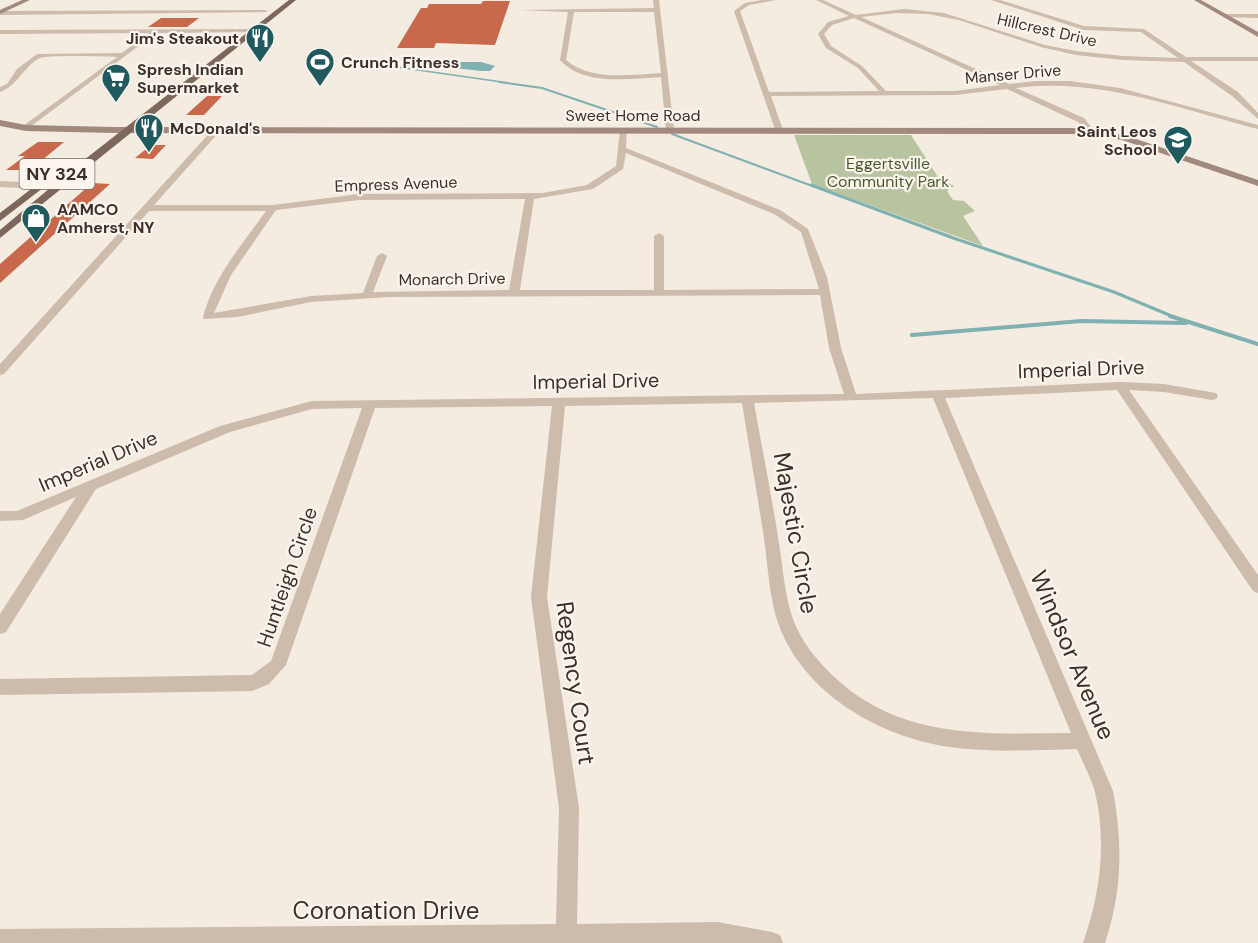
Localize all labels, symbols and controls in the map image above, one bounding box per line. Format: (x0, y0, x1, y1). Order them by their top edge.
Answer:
street label: Hillcrest Drive (995, 8, 1099, 52)
restaurant icon: Jim's Steakout (244, 22, 276, 64)
place label: Jim's Steakout (126, 28, 239, 49)
sports icon: Crunch Fitness (304, 46, 336, 88)
place label: Crunch Fitness (341, 52, 459, 73)
place label: Spresh Indian Supermarket (137, 59, 244, 98)
street label: Manser Drive (964, 59, 1062, 89)
supermarket icon: Spresh Indian Supermarket (100, 62, 132, 104)
street label: Sweet Home Road (566, 105, 700, 126)
restaurant icon: McDonald's (133, 112, 165, 154)
place label: McDonald's (170, 118, 261, 139)
place label: Saint Leos School (1077, 121, 1157, 160)
school or university icon: Saint Leos School (1162, 124, 1194, 166)
park label: Eggertsville Community Park (827, 153, 949, 192)
road number: NY 324 (20, 159, 94, 189)
street label: Empress Avenue (334, 171, 458, 197)
place label: AAMCO Amherst, NY (57, 199, 155, 238)
shop icon: AAMCO Amherst, NY (20, 202, 52, 244)
street label: Monarch Drive (398, 268, 506, 290)
street label: Imperial Drive (1017, 354, 1145, 384)
street label: Imperial Drive (532, 367, 660, 395)
street label: Imperial Drive (35, 424, 161, 498)
street label: Majestic Circle (767, 450, 825, 616)
street label: Huntleigh Circle (251, 504, 323, 650)
street label: Windsor Avenue (1023, 566, 1123, 744)
street label: Regency Court (549, 599, 603, 767)
street label: Coronation Drive (293, 895, 479, 926)

